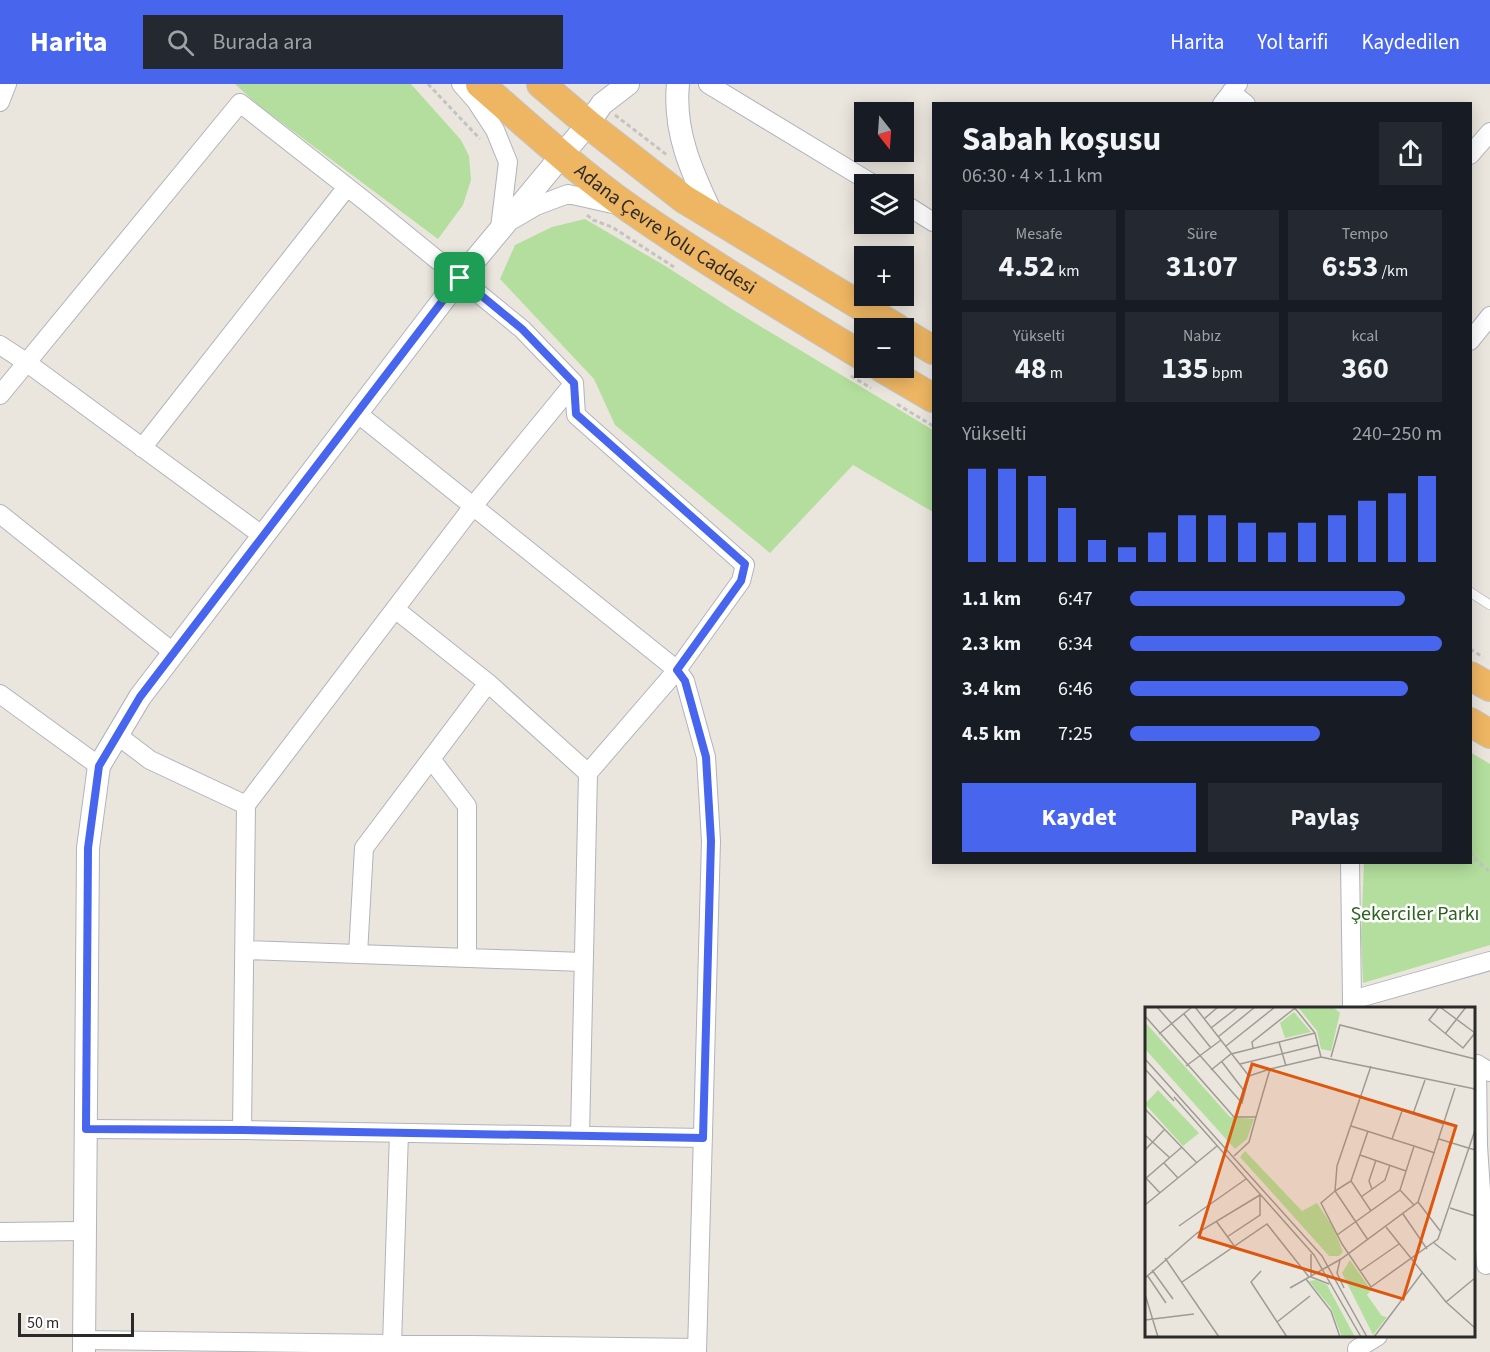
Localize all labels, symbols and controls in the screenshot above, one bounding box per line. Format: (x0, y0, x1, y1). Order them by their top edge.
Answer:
search box (143, 15, 563, 69)
text: Harita (30, 22, 107, 62)
icon: search (164, 26, 197, 59)
text: Burada ara (212, 26, 313, 58)
text: Harita (1170, 27, 1224, 57)
text: Yol tarifi (1257, 27, 1328, 57)
text: Kaydedilen (1361, 27, 1460, 57)
north arrow (854, 102, 914, 162)
map controls (854, 102, 914, 378)
text: Sabah koşusu (962, 116, 1161, 163)
button: share (1379, 122, 1442, 185)
street label: Adana Çevre Yolu Caddesi (568, 157, 762, 302)
text: 06:30 · 4 × 1.1 km (962, 162, 1103, 190)
button: layers (854, 174, 914, 234)
text: Mesafe (1016, 223, 1062, 245)
text: Süre (1187, 223, 1217, 245)
text: Tempo (1342, 223, 1388, 245)
text: 4.52 (999, 245, 1055, 288)
text: 31:07 (1166, 245, 1238, 288)
text: 6:53 (1322, 245, 1378, 288)
button: + (854, 246, 914, 306)
pin (434, 252, 485, 303)
text: km (1055, 260, 1079, 282)
text: /km (1378, 260, 1408, 282)
icon: arrive (443, 261, 476, 294)
button: − (854, 318, 914, 378)
text: Yükselti (1013, 325, 1065, 347)
text: Nabız (1183, 325, 1221, 347)
text: kcal (1352, 325, 1378, 347)
text: 48 (1015, 347, 1047, 390)
text: 135 (1161, 347, 1209, 390)
text: 360 (1341, 347, 1389, 390)
text: m (1047, 362, 1063, 384)
text: bpm (1209, 362, 1243, 384)
text: Yükselti (962, 420, 1027, 448)
text: 240–250 m (1352, 420, 1442, 448)
text: 1.1 km (962, 585, 1021, 613)
text: 6:47 (1058, 585, 1093, 613)
text: 2.3 km (962, 630, 1021, 658)
text: 6:34 (1058, 630, 1093, 658)
text: 3.4 km (962, 675, 1021, 703)
text: 6:46 (1058, 675, 1093, 703)
text: 4.5 km (962, 720, 1021, 748)
text: 7:25 (1058, 720, 1093, 748)
button: Kaydet (962, 783, 1196, 852)
button: Paylaş (1208, 783, 1442, 852)
park label: Şekerciler Parkı (1350, 900, 1480, 928)
inset map (1145, 1007, 1475, 1337)
scale bar (18, 1310, 134, 1338)
text: 50 m (27, 1312, 59, 1334)

